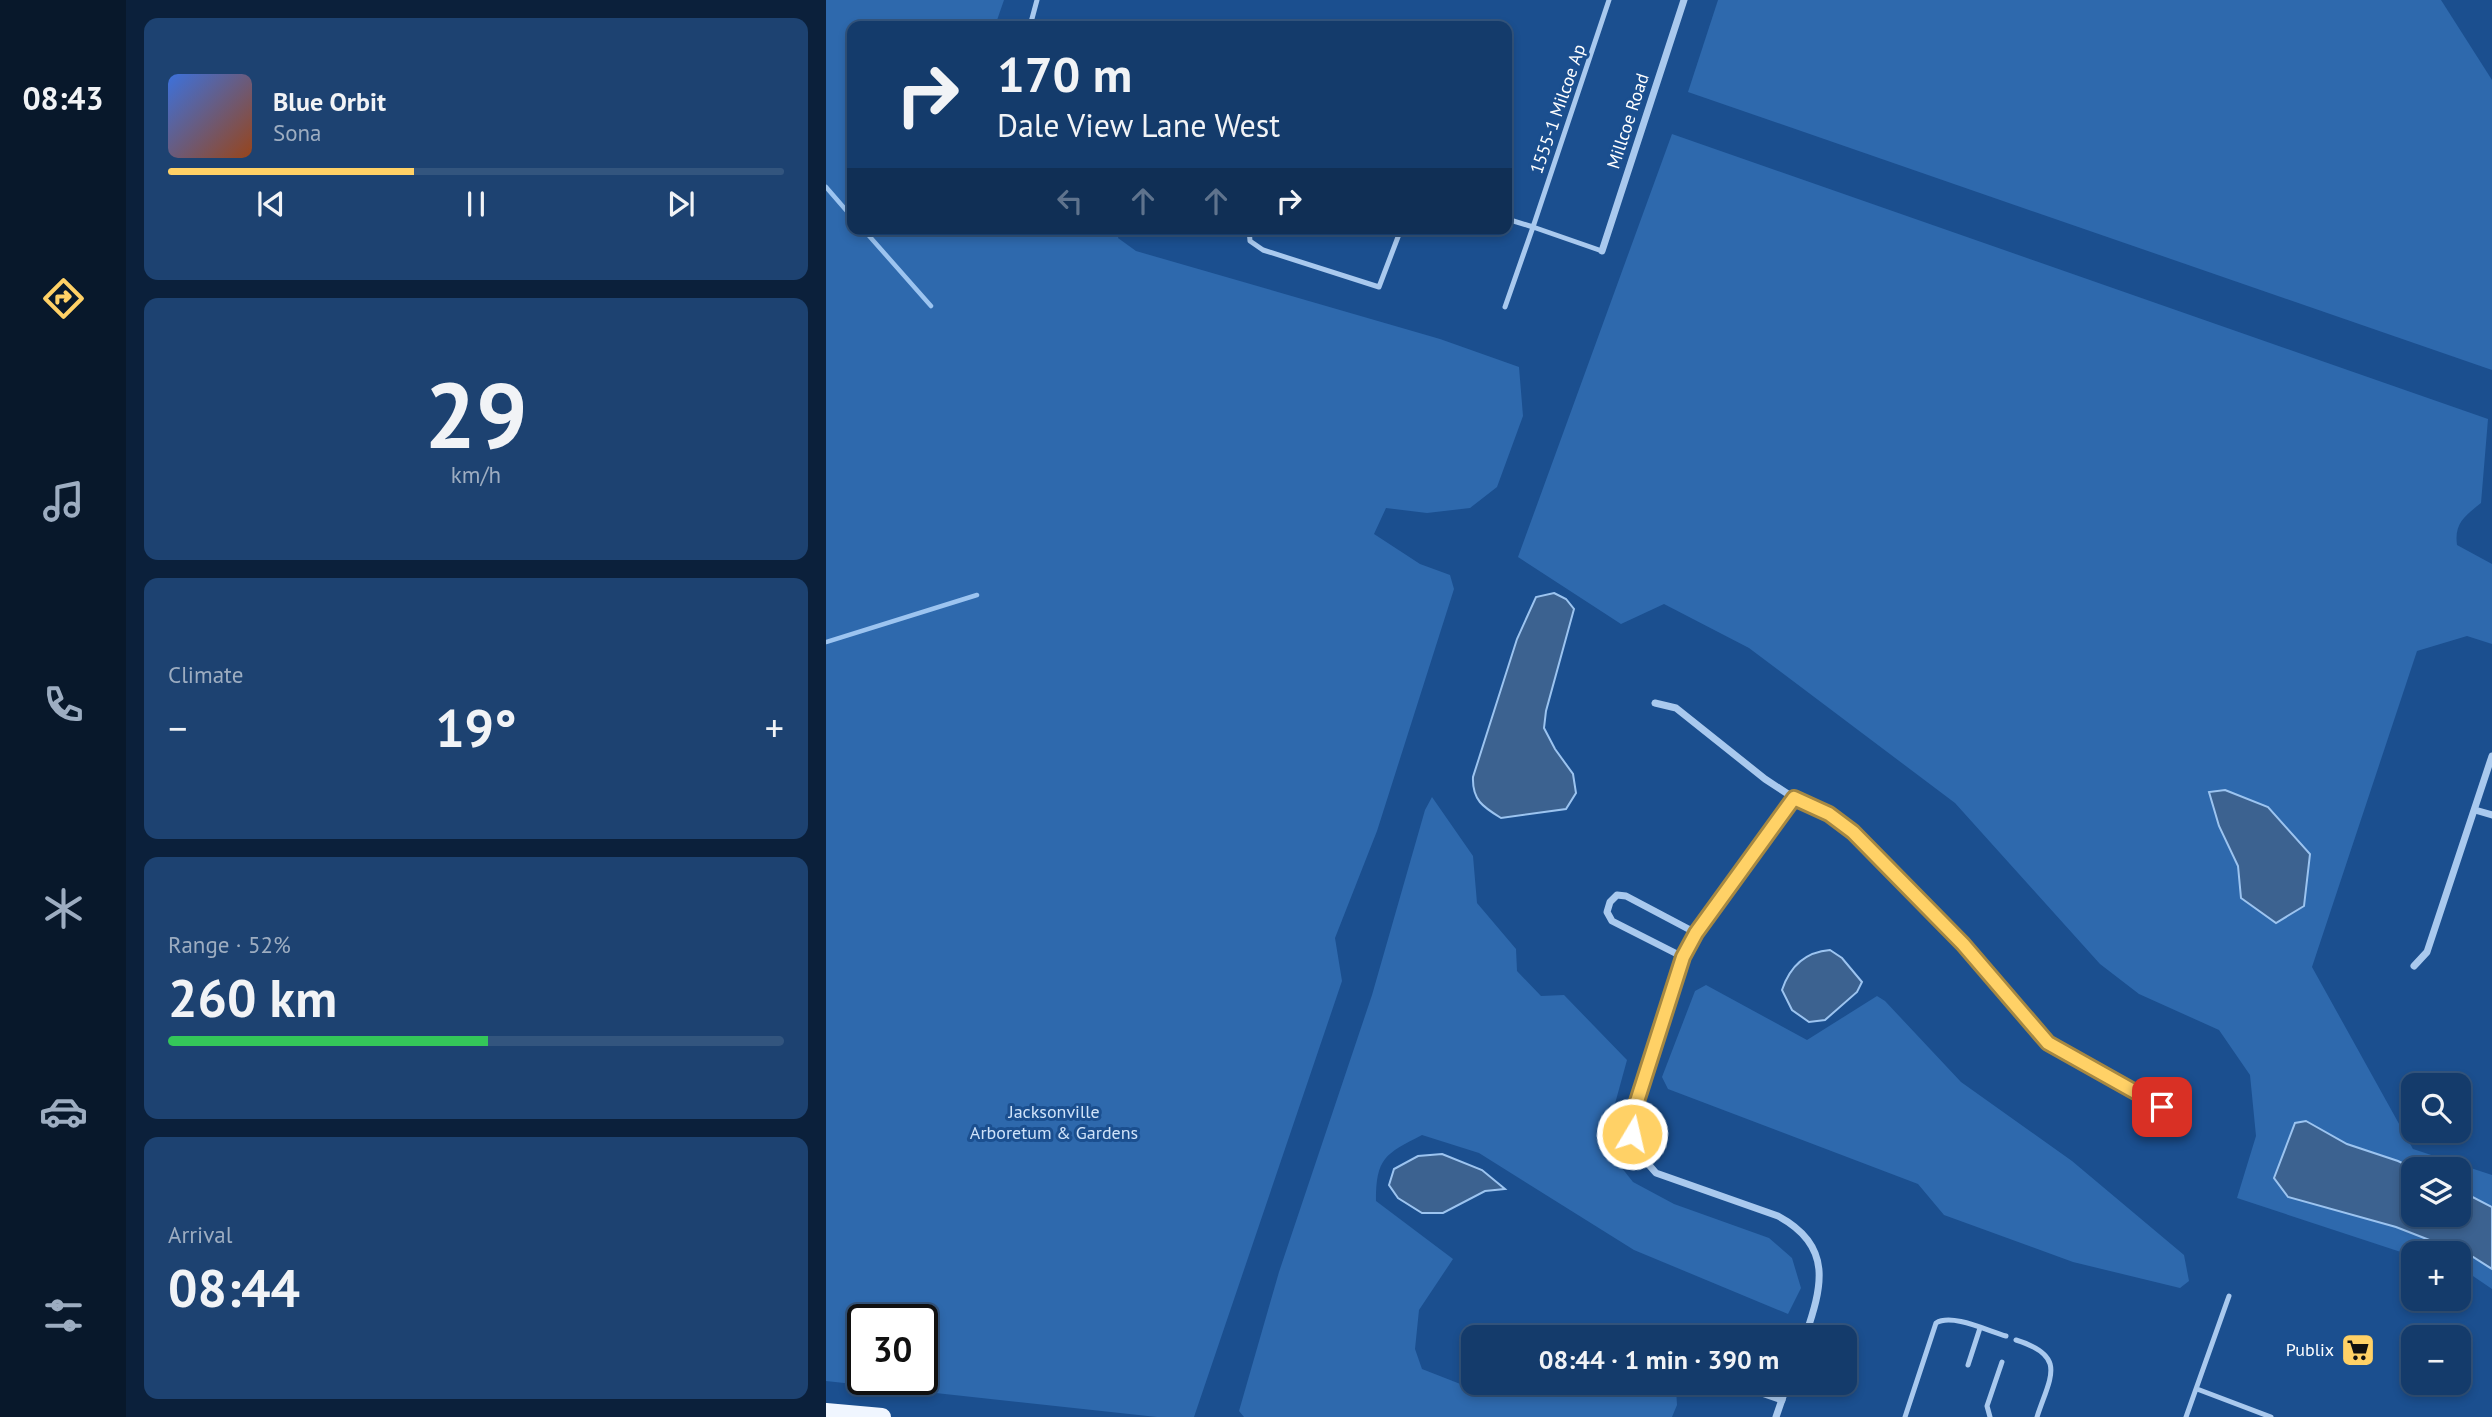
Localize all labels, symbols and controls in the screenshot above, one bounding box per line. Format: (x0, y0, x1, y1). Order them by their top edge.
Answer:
street label: 1555-1 Milcoe Ap (1525, 41, 1590, 177)
text: 170 m (997, 42, 1132, 106)
icon: right (882, 49, 973, 140)
street label: Millcoe Road (1601, 70, 1654, 171)
text: 08:43 (22, 77, 104, 119)
text: Blue Orbit (273, 85, 386, 118)
text: Dale View Lane West (997, 104, 1280, 146)
text: Sona (273, 118, 322, 147)
icon: left (1051, 182, 1089, 220)
icon: ahead (1124, 182, 1162, 220)
icon: ahead (1197, 182, 1235, 220)
icon: right (1270, 182, 1308, 220)
icon: previous (252, 185, 290, 223)
icon: pause (457, 185, 495, 223)
icon: next (662, 185, 700, 223)
icon: directions (39, 274, 88, 323)
text: 29 (424, 355, 528, 473)
text: km/h (451, 460, 501, 489)
icon: music (39, 477, 88, 526)
text: Climate (168, 660, 243, 689)
icon: phone (39, 680, 88, 729)
text: 19° (435, 694, 517, 761)
text: − (168, 703, 187, 752)
text: + (765, 703, 784, 752)
icon: climate (39, 884, 88, 933)
text: Range · 52% (168, 930, 291, 959)
text: 260 km (168, 964, 337, 1031)
map controls (2401, 1073, 2471, 1395)
button: search (2401, 1073, 2471, 1143)
pin (2132, 1077, 2192, 1137)
icon: car (39, 1087, 88, 1136)
icon: arrive (2143, 1088, 2181, 1126)
position arrow (1595, 1097, 1669, 1171)
park label: Jacksonville Arboretum & Gardens (970, 1100, 1138, 1144)
button: layers (2401, 1157, 2471, 1227)
text: Arrival (168, 1220, 232, 1249)
button: + (2401, 1241, 2471, 1311)
text: 08:44 (168, 1254, 300, 1321)
icon: filters (39, 1291, 88, 1340)
speed limit sign: 30 (847, 1304, 938, 1395)
button: − (2401, 1325, 2471, 1395)
supermarket icon: Publix (2339, 1331, 2377, 1369)
place label: Publix (2286, 1338, 2334, 1361)
text: 08:44 · 1 min · 390 m (1539, 1343, 1779, 1376)

